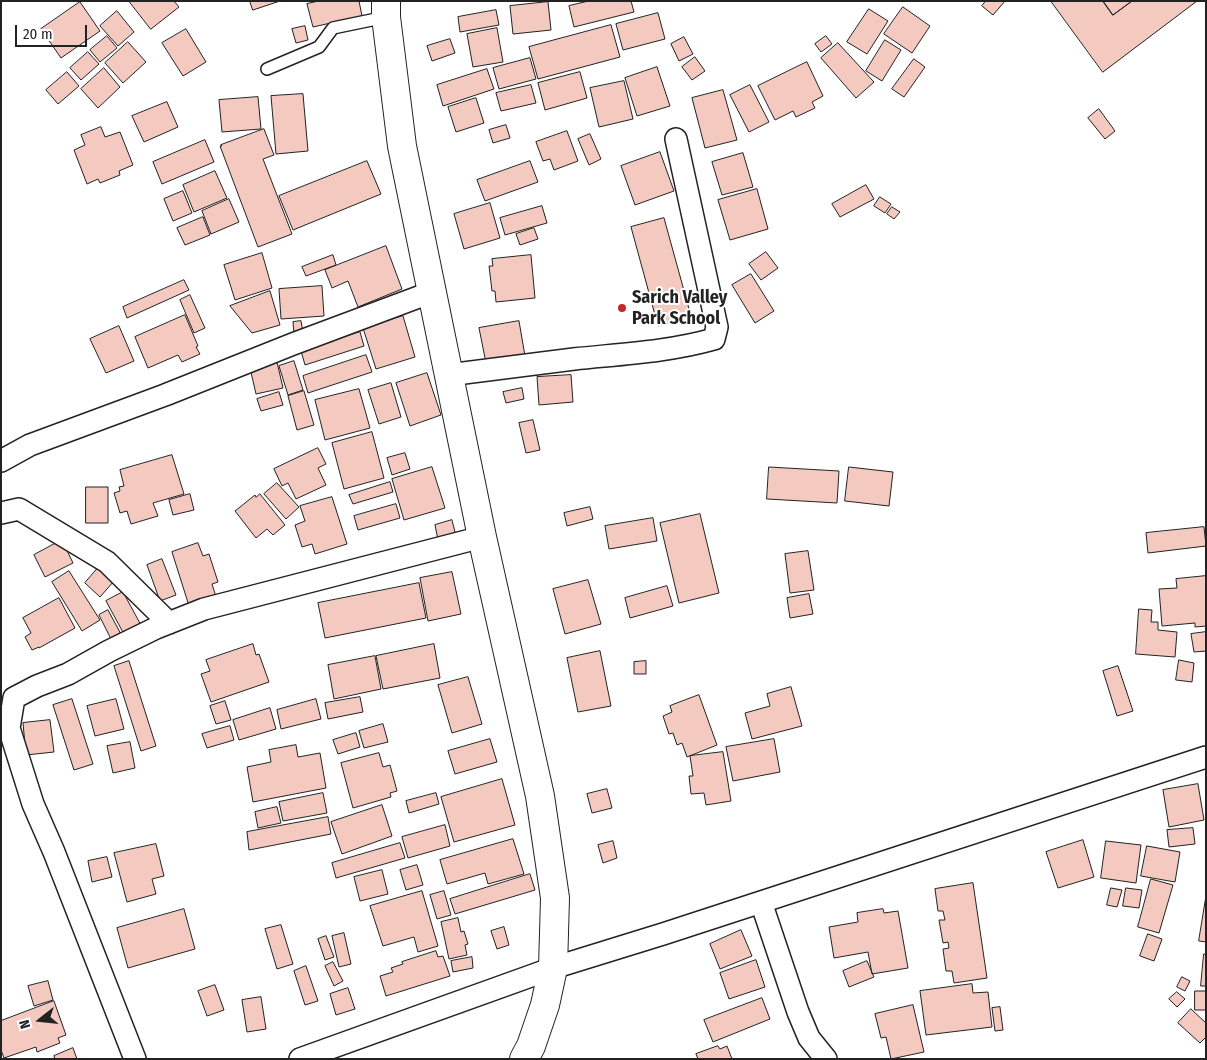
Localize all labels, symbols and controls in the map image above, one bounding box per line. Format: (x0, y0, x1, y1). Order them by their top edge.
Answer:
scale bar (18, 15, 90, 47)
text: 20 m (23, 25, 53, 43)
place label: Sarich Valley Park School (632, 287, 727, 330)
marker: Sarich Valley Park School (616, 302, 628, 314)
north arrow (15, 995, 65, 1045)
text: N (16, 1018, 34, 1031)

